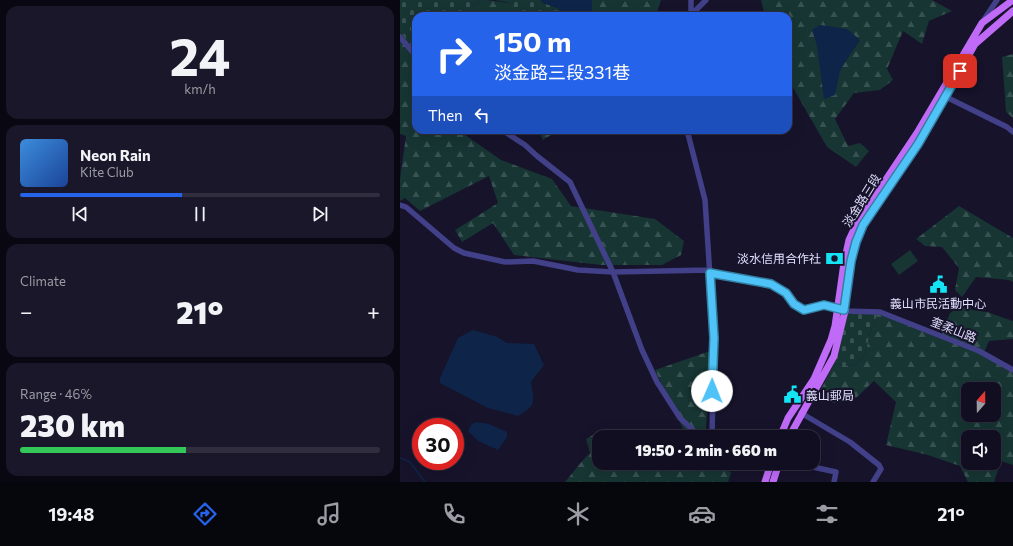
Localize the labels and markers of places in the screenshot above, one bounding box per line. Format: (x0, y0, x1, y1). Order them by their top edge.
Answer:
pin (943, 54, 977, 88)
bank icon: 淡水信用合作社 (824, 248, 844, 268)
place label: 淡水信用合作社 (737, 251, 821, 265)
public building icon: 義山市民活動中心 (928, 274, 948, 294)
place label: 義山市民活動中心 (890, 296, 986, 310)
public building icon: 義山郵局 (783, 385, 803, 405)
place label: 義山郵局 (806, 388, 854, 402)

